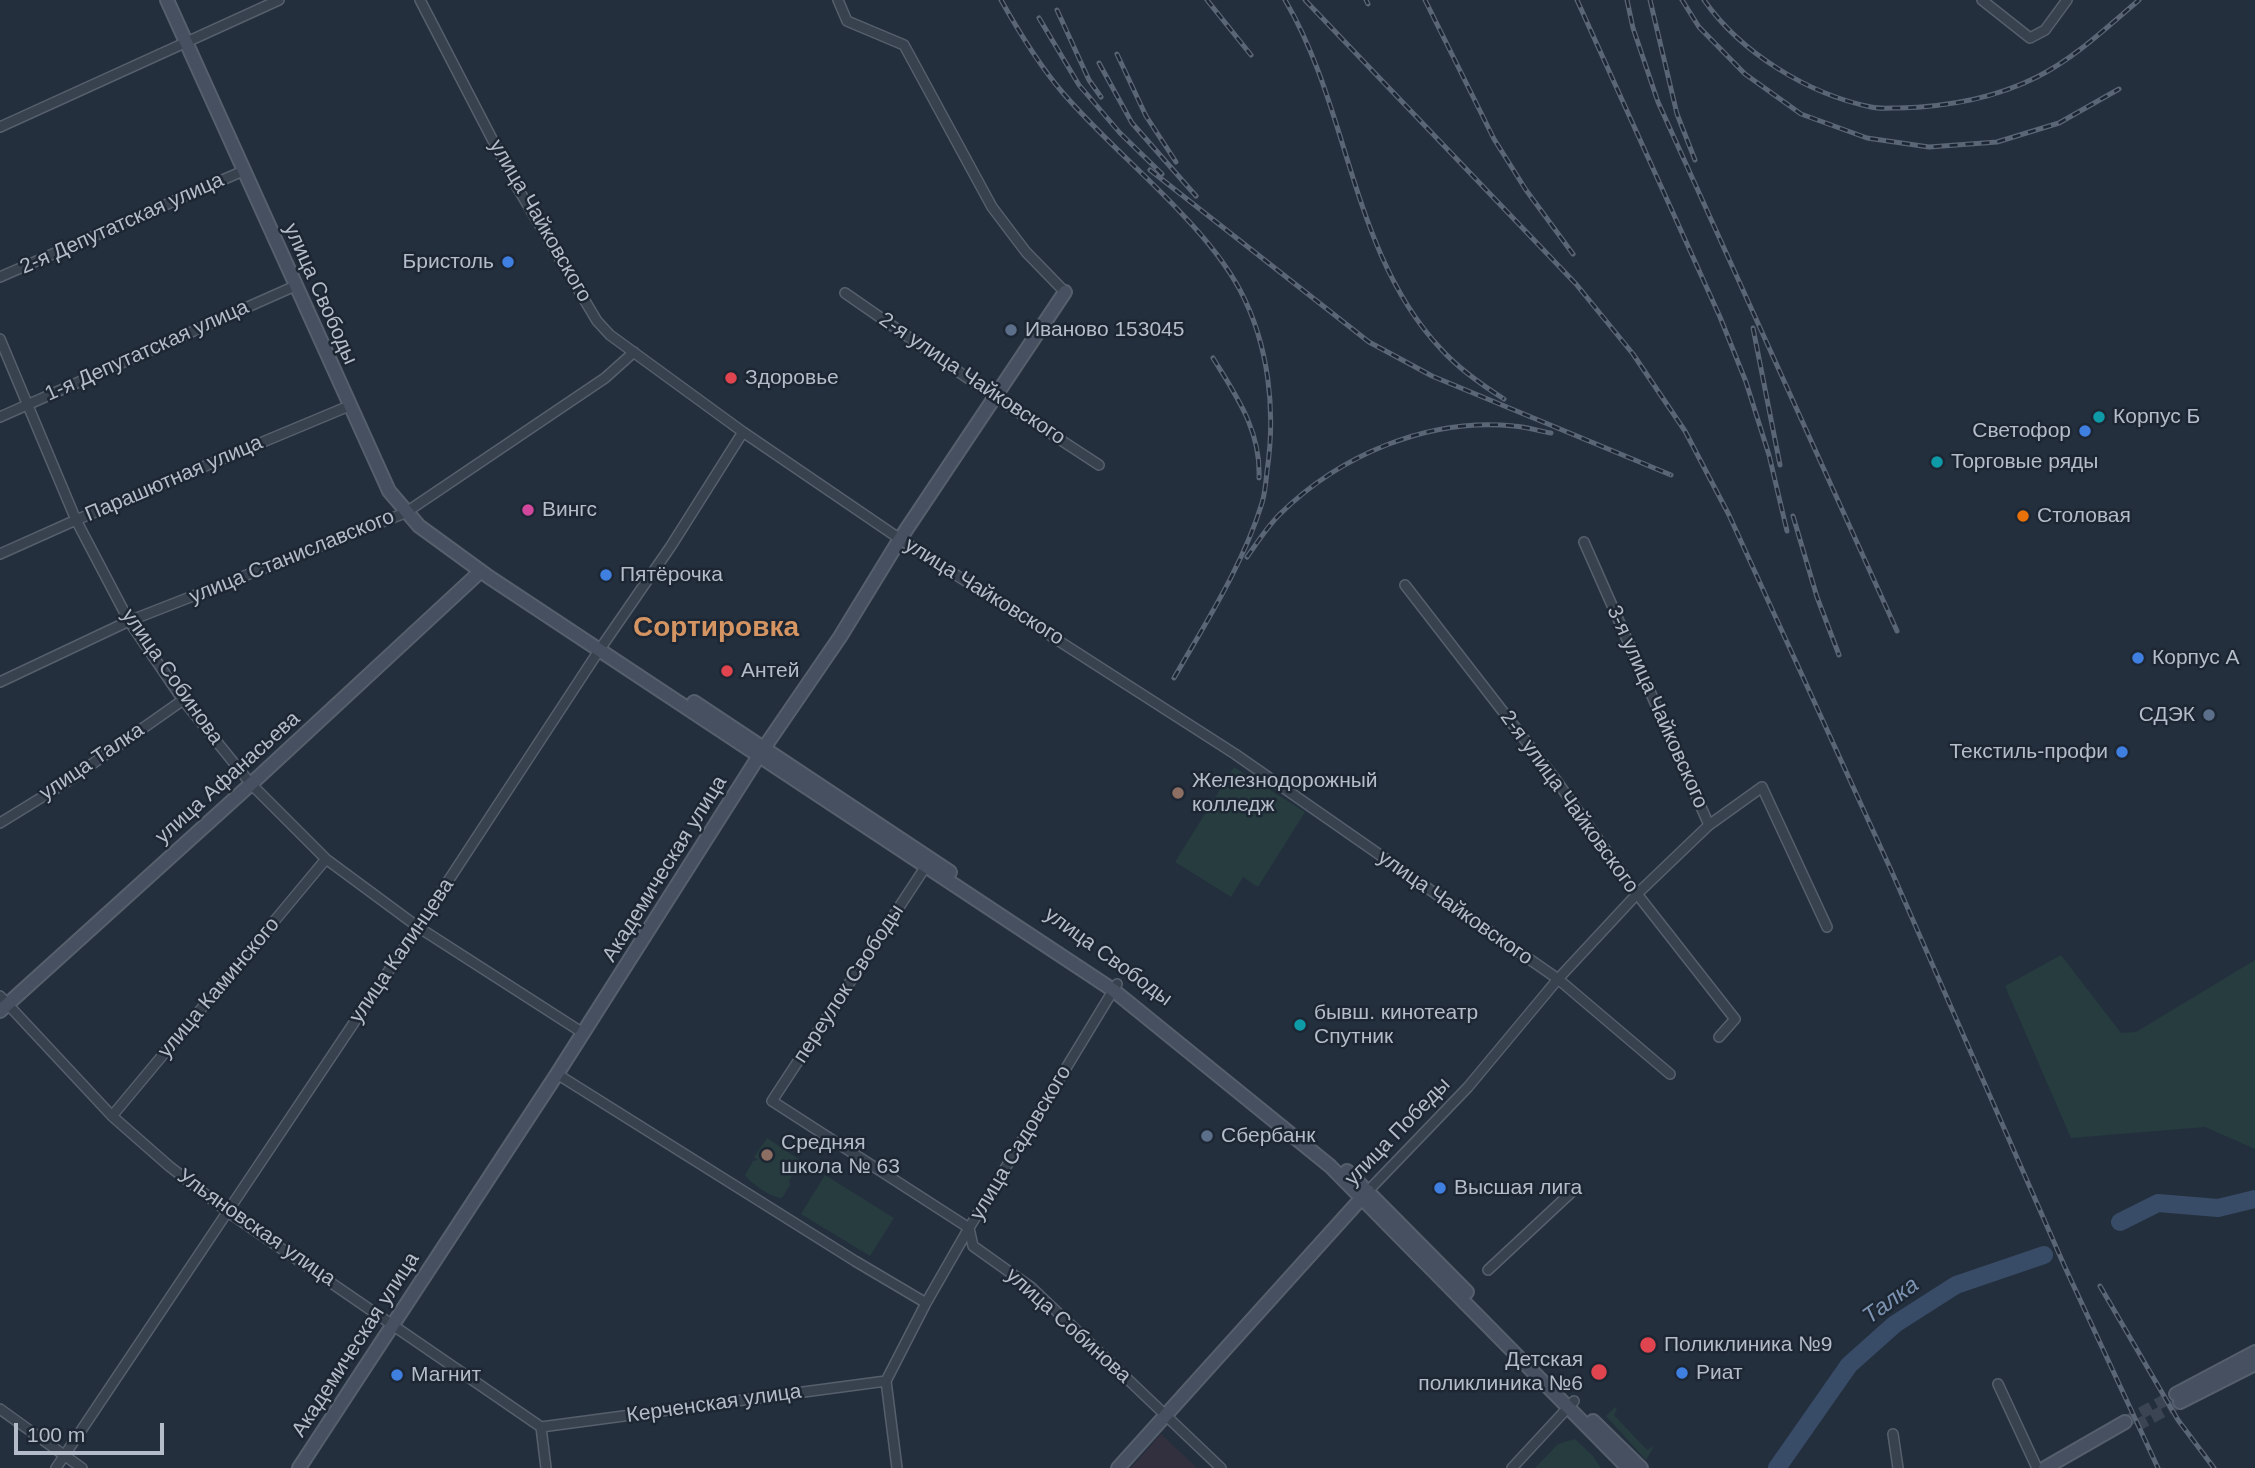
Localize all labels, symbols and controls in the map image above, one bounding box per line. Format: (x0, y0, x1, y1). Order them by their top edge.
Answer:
street label: улица Чайковского (483, 135, 597, 307)
street label: 2-я Депутатская улица (16, 168, 228, 280)
street label: улица Свободы (278, 219, 362, 369)
place label: Бристоль (403, 249, 494, 275)
marker: Бристоль (500, 254, 516, 270)
street label: 1-я Депутатская улица (41, 295, 253, 407)
street label: 2-я улица Чайковского (874, 307, 1070, 451)
place label: Иваново 153045 (1025, 317, 1184, 343)
marker: Иваново 153045 (1003, 322, 1019, 338)
place label: Здоровье (745, 365, 839, 391)
marker: Здоровье (723, 370, 739, 386)
place label: Корпус Б (2113, 404, 2200, 430)
marker: Корпус Б (2091, 409, 2107, 425)
place label: Светофор (1972, 418, 2071, 444)
marker: Светофор (2077, 423, 2093, 439)
street label: Парашютная улица (82, 430, 266, 528)
place label: Торговые ряды (1951, 449, 2098, 475)
marker: Торговые ряды (1929, 454, 1945, 470)
place label: Вингс (542, 497, 597, 523)
marker: Вингс (520, 502, 536, 518)
place label: Столовая (2037, 503, 2131, 529)
street label: улица Станиславского (186, 504, 398, 610)
marker: Столовая (2015, 508, 2031, 524)
street label: улица Чайковского (900, 533, 1068, 651)
place label: Пятёрочка (620, 562, 723, 588)
marker: Пятёрочка (598, 567, 614, 583)
street label: 3-я улица Чайковского (1601, 602, 1713, 812)
street label: улица Собинова (116, 604, 228, 750)
district label: Сортировка (633, 611, 799, 645)
place label: Корпус А (2152, 645, 2240, 671)
marker: Корпус А (2130, 650, 2146, 666)
place label: Антей (741, 658, 799, 684)
marker: Антей (719, 663, 735, 679)
place label: СДЭК (2139, 702, 2195, 728)
street label: улица Афанасьева (151, 706, 305, 850)
street label: 2-я улица Чайковского (1494, 706, 1644, 898)
marker: СДЭК (2201, 707, 2217, 723)
street label: улица Талка (35, 718, 149, 806)
place label: Текстиль-профи (1949, 739, 2108, 765)
marker: Текстиль-профи (2114, 744, 2130, 760)
place label: Железнодорожный колледж (1192, 768, 1378, 818)
street label: Академическая улица (597, 771, 733, 967)
marker: Железнодорожный колледж (1170, 785, 1186, 801)
street label: улица Чайковского (1373, 845, 1537, 971)
street label: улица Калинцева (344, 874, 460, 1028)
street label: переулок Свободы (788, 900, 910, 1068)
street label: улица Свободы (1039, 902, 1177, 1012)
street label: улица Каминского (153, 913, 285, 1063)
place label: бывш. кинотеатр Спутник (1314, 1000, 1478, 1050)
marker: бывш. кинотеатр Спутник (1292, 1017, 1308, 1033)
street label: улица Садовского (965, 1061, 1077, 1225)
street label: улица Победы (1340, 1073, 1456, 1191)
place label: Сбербанк (1221, 1123, 1315, 1149)
marker: Сбербанк (1199, 1128, 1215, 1144)
place label: Средняя школа № 63 (781, 1130, 900, 1180)
marker: Средняя школа № 63 (759, 1147, 775, 1163)
street label: Ульяновская улица (172, 1164, 340, 1292)
place label: Высшая лига (1454, 1175, 1582, 1201)
marker: Высшая лига (1432, 1180, 1448, 1196)
street label: Академическая улица (287, 1248, 425, 1442)
street label: улица Собинова (1000, 1263, 1136, 1389)
water label: Талка (1858, 1271, 1924, 1331)
place label: Поликлиника №9 (1664, 1332, 1832, 1358)
marker: Поликлиника №9 (1638, 1335, 1658, 1355)
place label: Детская поликлиника №6 (1418, 1347, 1583, 1397)
place label: Риат (1696, 1360, 1743, 1386)
place label: Магнит (411, 1362, 481, 1388)
marker: Детская поликлиника №6 (1589, 1362, 1609, 1382)
marker: Риат (1674, 1365, 1690, 1381)
marker: Магнит (389, 1367, 405, 1383)
street label: Керченская улица (625, 1379, 803, 1429)
scale bar (18, 1408, 168, 1452)
text: 100 m (27, 1423, 85, 1446)

